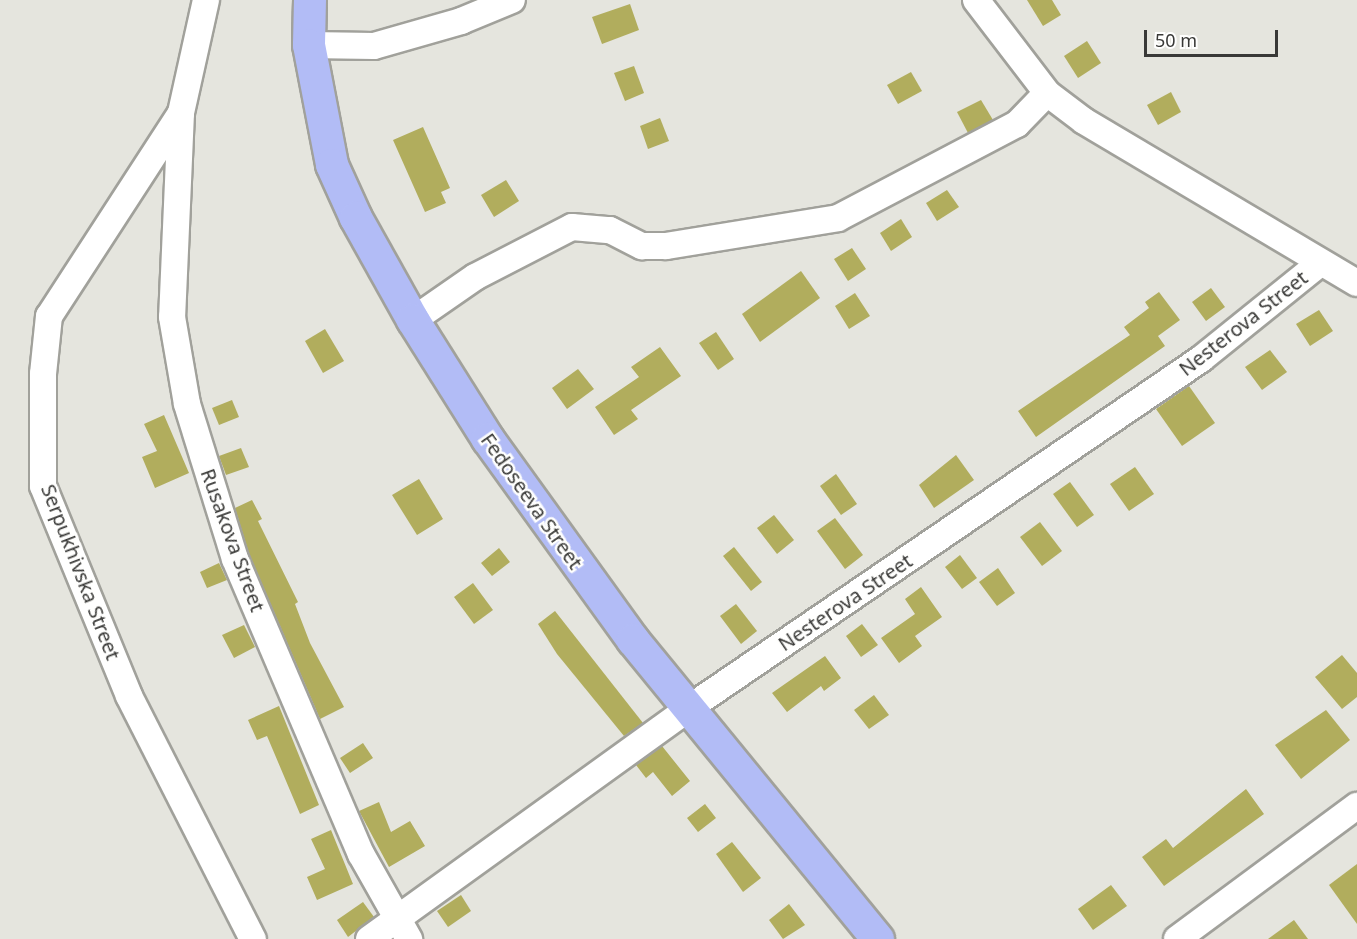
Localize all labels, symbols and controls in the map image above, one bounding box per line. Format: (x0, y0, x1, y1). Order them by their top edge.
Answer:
scale bar (1147, 18, 1280, 56)
text: 50 m (1155, 28, 1197, 52)
street label: Nesterova Street (1174, 265, 1312, 381)
street label: Fedoseeva Street (476, 428, 588, 574)
street label: Rusakova Street (196, 465, 270, 615)
street label: Serpukhivska Street (36, 481, 126, 663)
street label: Nesterova Street (773, 548, 917, 656)

